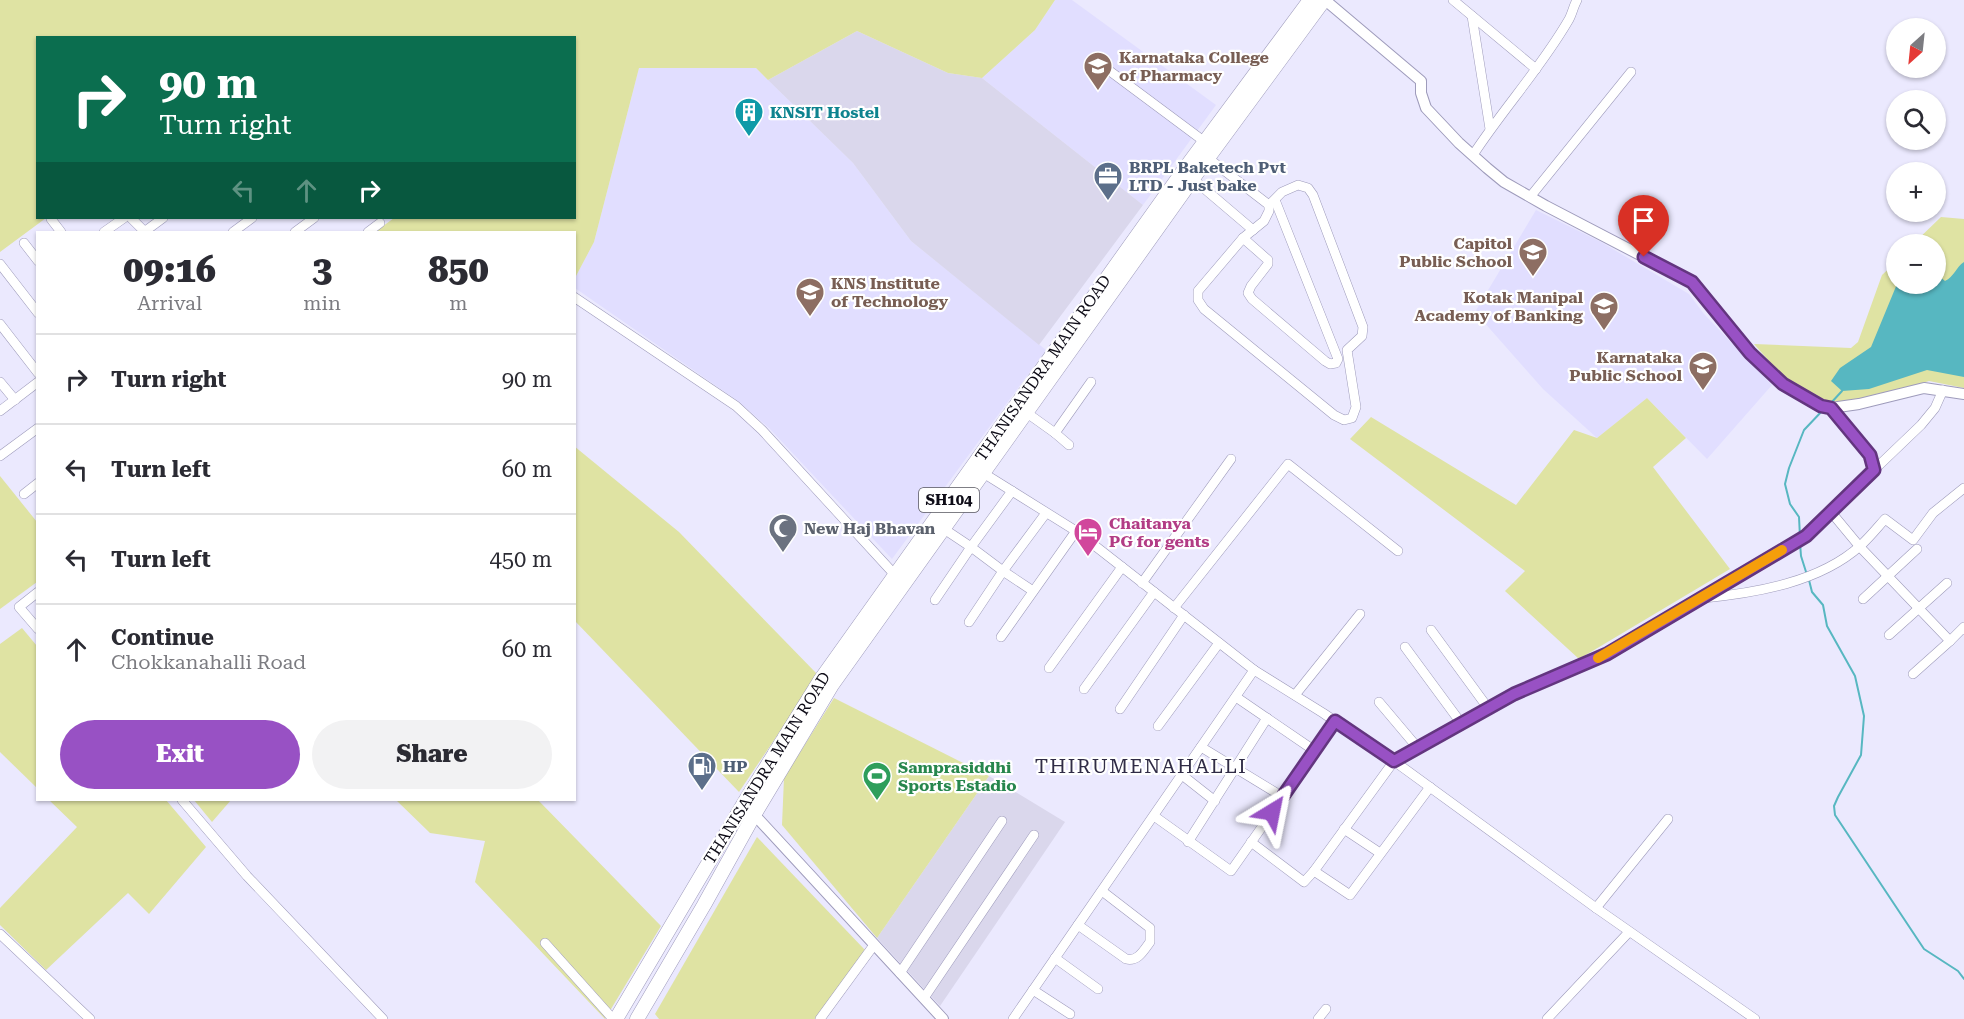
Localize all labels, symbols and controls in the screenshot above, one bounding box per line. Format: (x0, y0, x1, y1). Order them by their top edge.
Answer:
north arrow (1886, 18, 1946, 78)
map controls (1886, 18, 1946, 294)
place label: Karnataka College of Pharmacy (1119, 48, 1269, 85)
school or university icon: Karnataka College of Pharmacy (1082, 50, 1114, 92)
text: 90 m (159, 59, 257, 108)
icon: right (60, 60, 138, 138)
button: search (1886, 90, 1946, 150)
building icon: KNSIT Hostel (733, 96, 765, 138)
place label: KNSIT Hostel (770, 103, 880, 122)
text: Turn right (159, 109, 292, 141)
place label: BRPL Baketech Pvt LTD - Just bake (1129, 158, 1286, 195)
office icon: BRPL Baketech Pvt LTD - Just bake (1092, 160, 1124, 202)
button: + (1886, 162, 1946, 222)
icon: left (227, 174, 260, 207)
icon: ahead (290, 174, 323, 207)
icon: right (353, 174, 386, 207)
pin (1618, 195, 1669, 257)
icon: arrive (1627, 204, 1660, 237)
place label: Capitol Public School (1399, 234, 1513, 271)
button: − (1886, 234, 1946, 294)
school or university icon: Capitol Public School (1517, 236, 1549, 278)
text: 09:16 (123, 249, 216, 291)
text: 3 (312, 249, 332, 291)
text: 850 (428, 249, 489, 291)
street label: THANISANDRA MAIN ROAD (971, 271, 1115, 465)
place label: KNS Institute of Technology (831, 274, 949, 311)
school or university icon: KNS Institute of Technology (794, 276, 826, 318)
place label: Kotak Manipal Academy of Banking (1414, 288, 1584, 325)
school or university icon: Kotak Manipal Academy of Banking (1588, 290, 1620, 332)
text: Arrival (137, 291, 202, 315)
text: min (303, 291, 341, 315)
text: m (449, 291, 468, 315)
place label: Karnataka Public School (1569, 348, 1683, 385)
school or university icon: Karnataka Public School (1687, 350, 1719, 392)
icon: right (60, 363, 93, 396)
text: Turn right (111, 367, 226, 392)
text: 90 m (502, 367, 552, 392)
icon: left (60, 453, 93, 486)
text: Turn left (111, 457, 211, 482)
text: 60 m (502, 457, 552, 482)
road number: SH104 (919, 488, 979, 512)
mosque icon: New Haj Bhavan (767, 512, 799, 554)
place label: Chaitanya PG for gents (1109, 514, 1210, 551)
hotel icon: Chaitanya PG for gents (1072, 516, 1104, 558)
place label: New Haj Bhavan (804, 519, 936, 538)
icon: left (60, 543, 93, 576)
text: Turn left (111, 547, 211, 572)
text: 450 m (489, 547, 552, 572)
text: Continue (111, 625, 214, 650)
icon: ahead (60, 633, 93, 666)
text: 60 m (502, 637, 552, 662)
text: Chokkanahalli Road (111, 650, 306, 674)
street label: THANISANDRA MAIN ROAD (700, 668, 834, 868)
button: Exit (60, 720, 300, 789)
button: Share (312, 720, 552, 789)
fuel station icon: HP (686, 750, 718, 792)
district label: THIRUMENAHALLI (1035, 754, 1247, 778)
place label: HP (723, 757, 747, 776)
place label: Samprasiddhi Sports Estadio (898, 758, 1017, 795)
sports icon: Samprasiddhi Sports Estadio (861, 760, 893, 802)
position arrow (1240, 780, 1304, 844)

